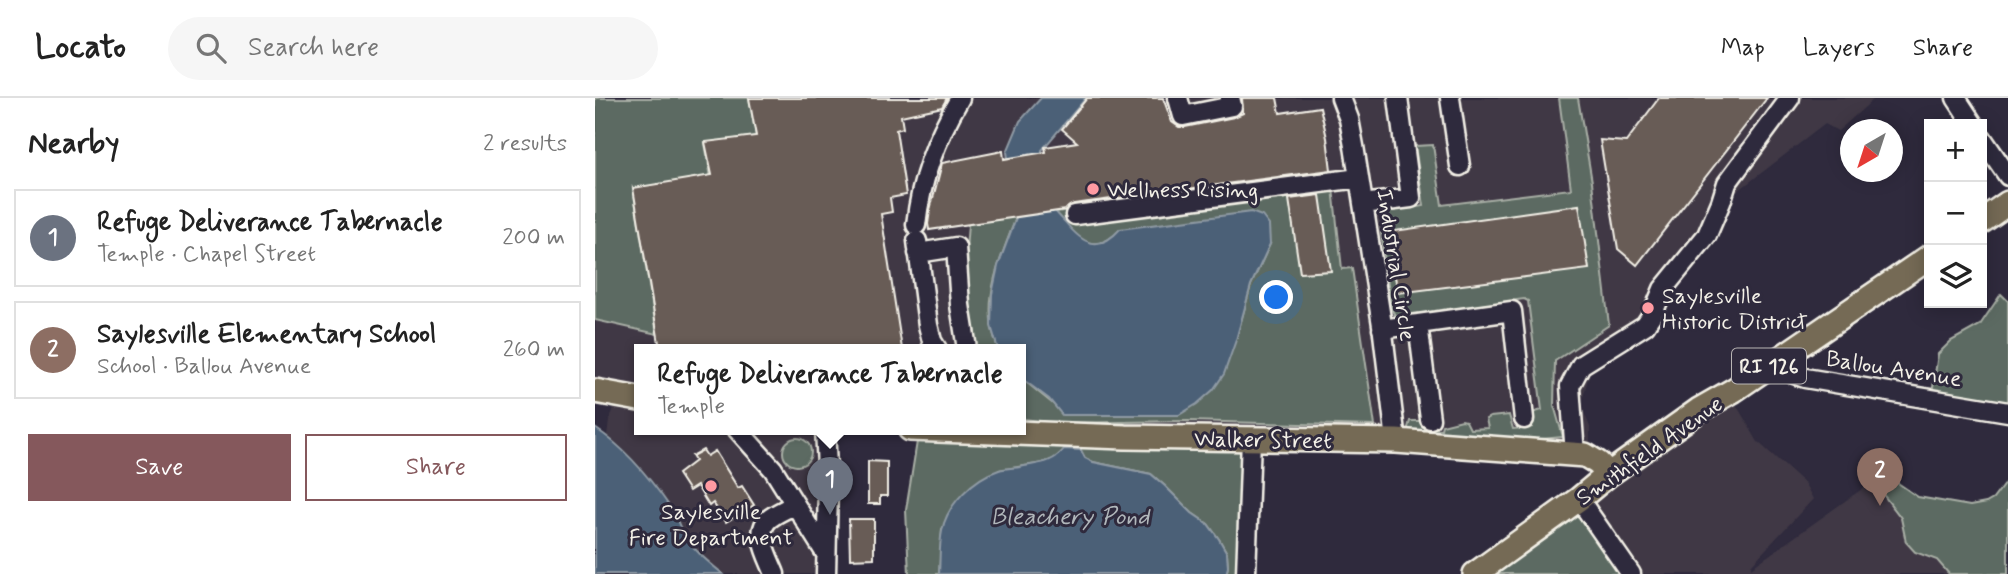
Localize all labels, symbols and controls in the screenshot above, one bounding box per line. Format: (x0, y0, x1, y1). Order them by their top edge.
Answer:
search box (168, 17, 658, 80)
text: Locato (35, 26, 126, 70)
icon: search (192, 29, 230, 67)
text: Search here (248, 31, 379, 65)
text: Map (1721, 33, 1765, 64)
text: Layers (1803, 33, 1875, 64)
text: Share (1913, 33, 1973, 64)
north arrow (1840, 119, 1903, 182)
map controls (1924, 119, 1987, 308)
button: + (1924, 119, 1987, 182)
text: Nearby (28, 124, 119, 163)
text: 2 results (483, 129, 567, 159)
place label: Wellness Rising (1107, 176, 1258, 206)
marker: Wellness Rising (1085, 181, 1101, 197)
button: − (1924, 182, 1987, 245)
street label: Industrial Circle (1368, 187, 1422, 343)
text: Refuge Deliverance Tabernacle (97, 206, 443, 240)
text: 1 (48, 223, 58, 253)
text: 200 m (502, 223, 565, 253)
text: Temple · Chapel Street (97, 240, 316, 270)
button: layers (1924, 245, 1987, 308)
your location (1259, 280, 1293, 314)
place label: Saylesville Historic District (1662, 282, 1808, 338)
marker: Saylesville Historic District (1640, 300, 1656, 316)
text: Saylesville Elementary School (97, 318, 436, 352)
text: 2 (47, 335, 59, 365)
text: 260 m (503, 335, 565, 365)
popup (634, 344, 1026, 435)
street label: Ballou Avenue (1824, 344, 1964, 395)
road number: RI 126 (1732, 348, 1806, 384)
text: School · Ballou Avenue (97, 352, 311, 382)
text: Refuge Deliverance Tabernacle (657, 358, 1003, 392)
street label: Smithfield Avenue (1571, 390, 1730, 513)
text: Temple (657, 392, 725, 422)
street label: Walker Street (1194, 425, 1332, 457)
button: Save (28, 434, 291, 501)
button: Share (305, 434, 567, 501)
pin: 2 (1857, 448, 1903, 506)
pin: 1 (807, 457, 853, 515)
marker: Saylesville Fire Department (703, 478, 719, 494)
place label: Saylesville Fire Department (629, 498, 793, 554)
water label: Bleachery Pond (991, 502, 1151, 533)

